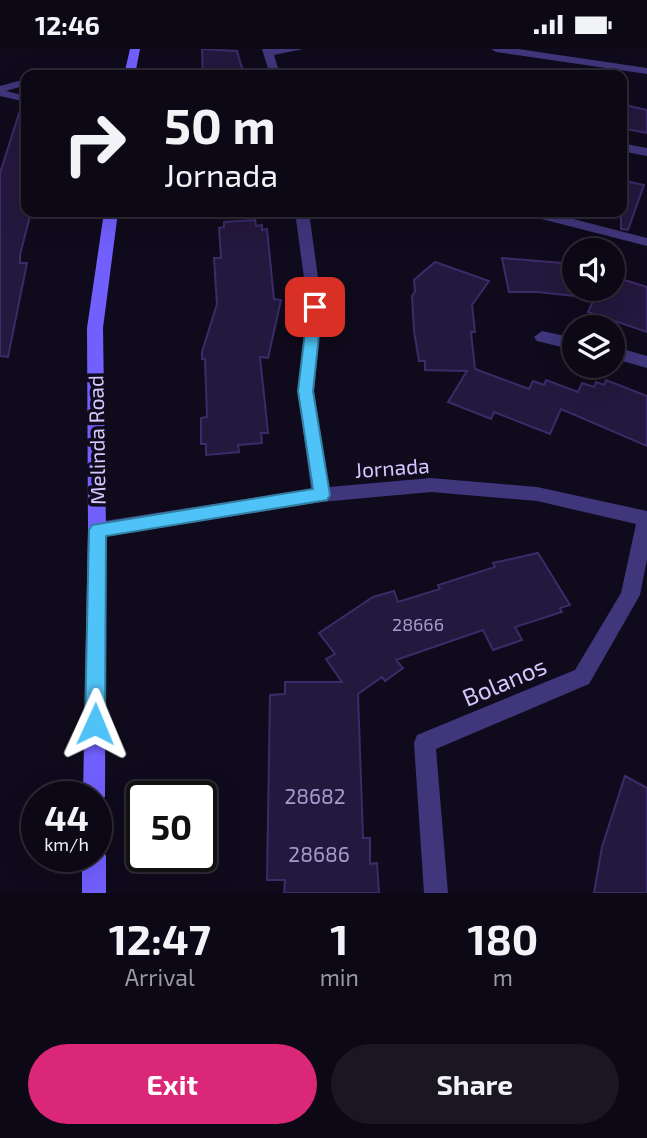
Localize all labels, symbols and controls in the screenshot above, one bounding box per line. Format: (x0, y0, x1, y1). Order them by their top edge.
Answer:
text: 12:46 (35, 9, 100, 40)
text: 50 m (164, 95, 276, 154)
icon: right (49, 98, 140, 189)
text: Jornada (164, 155, 278, 193)
map controls (562, 238, 625, 378)
button: sound (562, 238, 625, 301)
pin (285, 277, 345, 337)
icon: arrive (296, 288, 334, 326)
button: layers (562, 315, 625, 378)
street label: Melinda Road (82, 375, 110, 505)
street label: Jornada (354, 452, 430, 482)
house number: 28666 (392, 613, 444, 635)
street label: Bolanos (458, 650, 550, 712)
position arrow (58, 687, 132, 761)
speed limit sign: 50 (126, 781, 217, 872)
house number: 28682 (284, 783, 346, 808)
text: 44 (44, 796, 89, 838)
text: km/h (44, 833, 89, 855)
house number: 28686 (288, 841, 350, 866)
text: 12:47 (109, 913, 211, 963)
text: 1 (330, 913, 348, 963)
text: 180 (468, 913, 538, 963)
text: Arrival (125, 963, 195, 991)
text: min (320, 963, 359, 991)
text: m (493, 963, 513, 991)
button: Exit (28, 1044, 317, 1124)
button: Share (331, 1044, 619, 1124)

